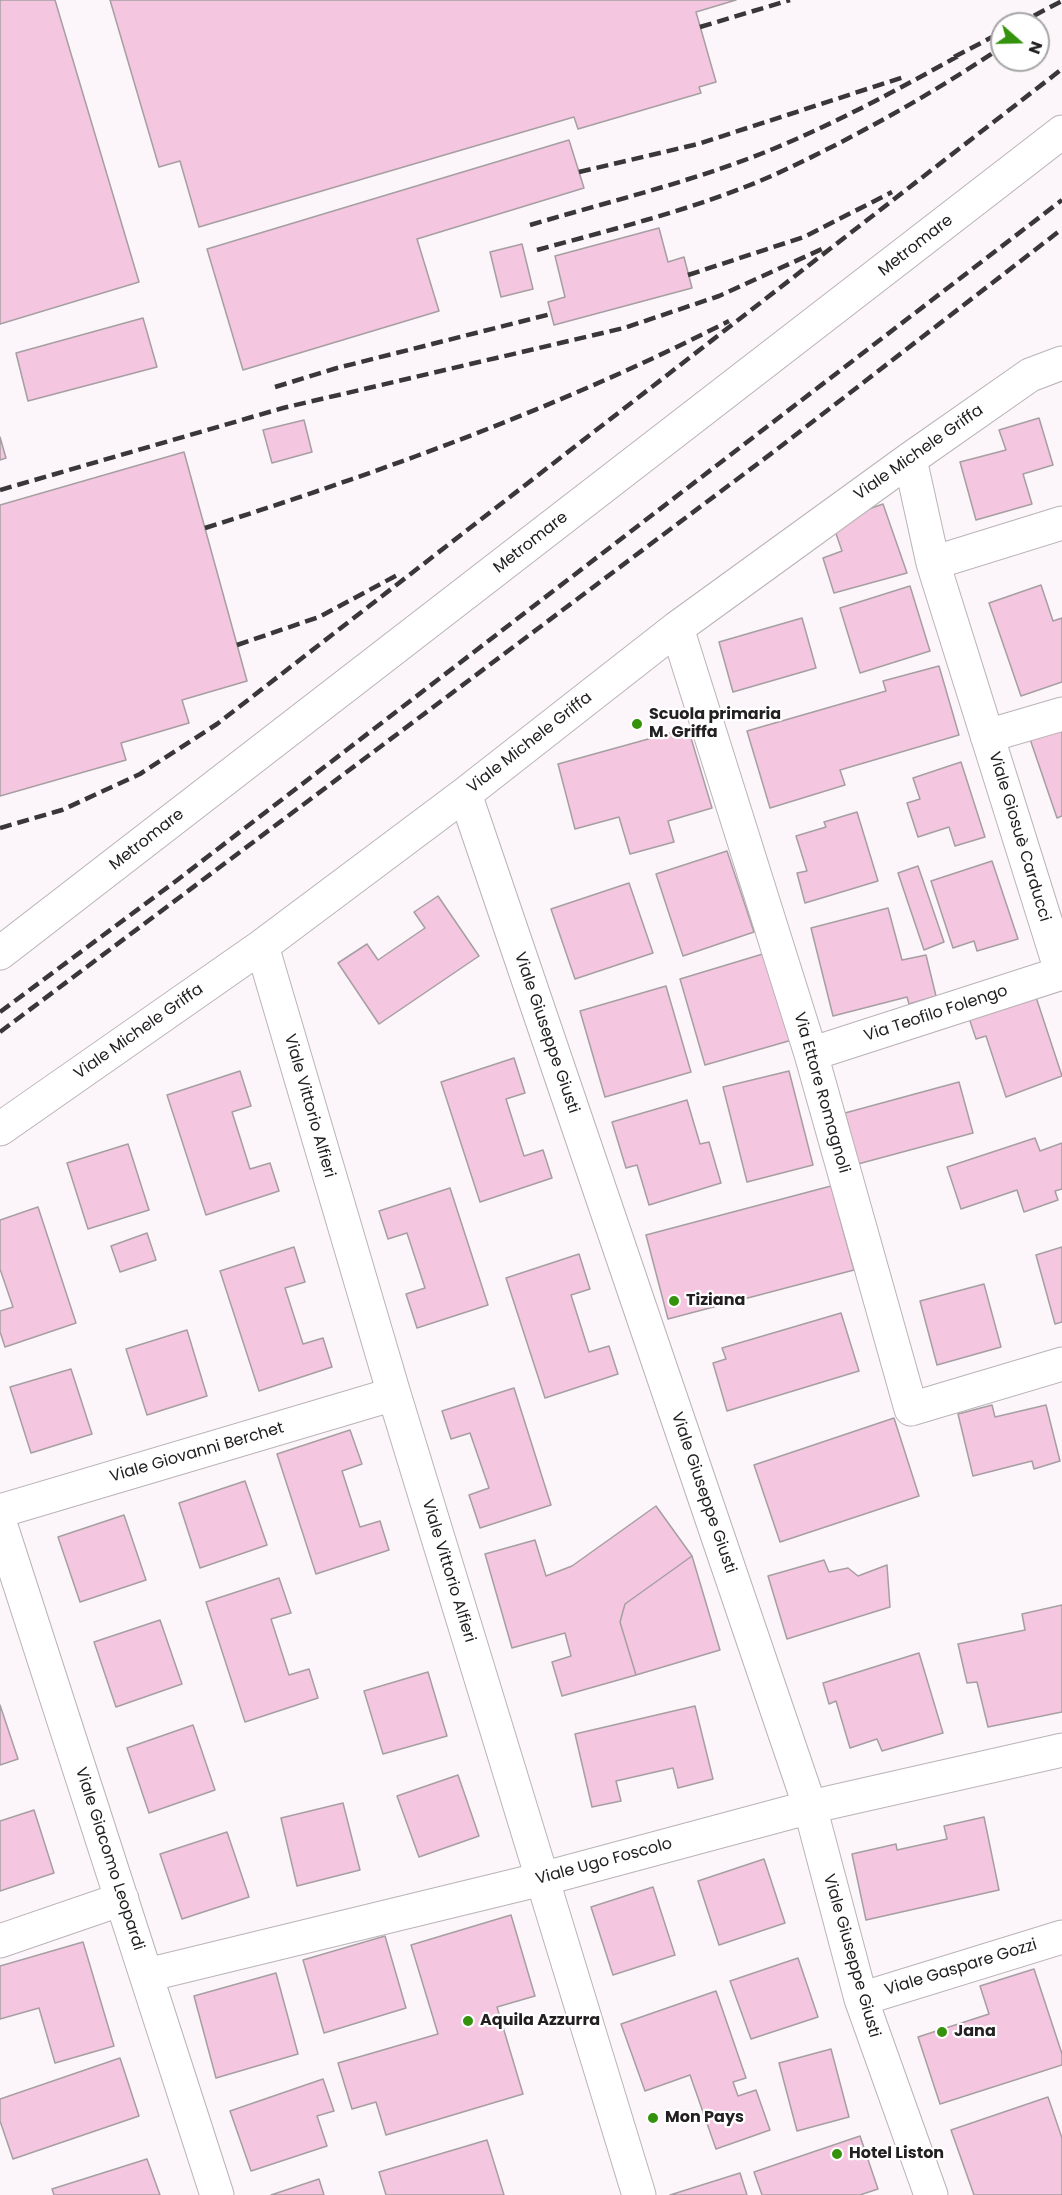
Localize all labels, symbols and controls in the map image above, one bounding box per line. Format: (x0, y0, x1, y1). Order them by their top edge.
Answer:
north arrow (990, 12, 1050, 72)
text: N (1023, 38, 1048, 57)
street label: Metromare (875, 211, 957, 281)
street label: Viale Michele Griffa (851, 401, 987, 505)
street label: Metromare (490, 508, 572, 578)
street label: Viale Michele Griffa (464, 688, 596, 798)
place label: Scuola primaria M. Griffa (649, 705, 781, 743)
marker: Scuola primaria M. Griffa (630, 717, 644, 731)
street label: Viale Giosuè Carducci (984, 750, 1054, 924)
street label: Metromare (106, 805, 188, 875)
street label: Viale Giuseppe Giusti (509, 950, 583, 1116)
street label: Viale Michele Griffa (71, 980, 207, 1084)
street label: Via Teofilo Folengo (862, 982, 1010, 1046)
street label: Via Ettore Romagnoli (789, 1010, 853, 1176)
street label: Viale Vittorio Alfieri (279, 1032, 339, 1180)
place label: Tiziana (686, 1291, 745, 1311)
marker: Tiziana (667, 1294, 681, 1308)
street label: Viale Giuseppe Giusti (666, 1410, 740, 1576)
street label: Viale Giovanni Berchet (108, 1419, 286, 1487)
street label: Viale Vittorio Alfieri (417, 1497, 479, 1645)
street label: Viale Giacomo Leopardi (70, 1765, 148, 1953)
street label: Viale Ugo Foscolo (534, 1835, 674, 1889)
street label: Viale Giuseppe Giusti (818, 1872, 884, 2040)
street label: Viale Gaspare Gozzi (883, 1936, 1039, 2000)
place label: Aquila Azzurra (480, 2011, 600, 2031)
marker: Aquila Azzurra (461, 2014, 475, 2028)
place label: Jana (954, 2022, 996, 2042)
marker: Jana (935, 2025, 949, 2039)
place label: Mon Pays (665, 2108, 744, 2128)
marker: Mon Pays (646, 2111, 660, 2125)
place label: Hotel Liston (849, 2144, 944, 2164)
marker: Hotel Liston (830, 2147, 844, 2161)

